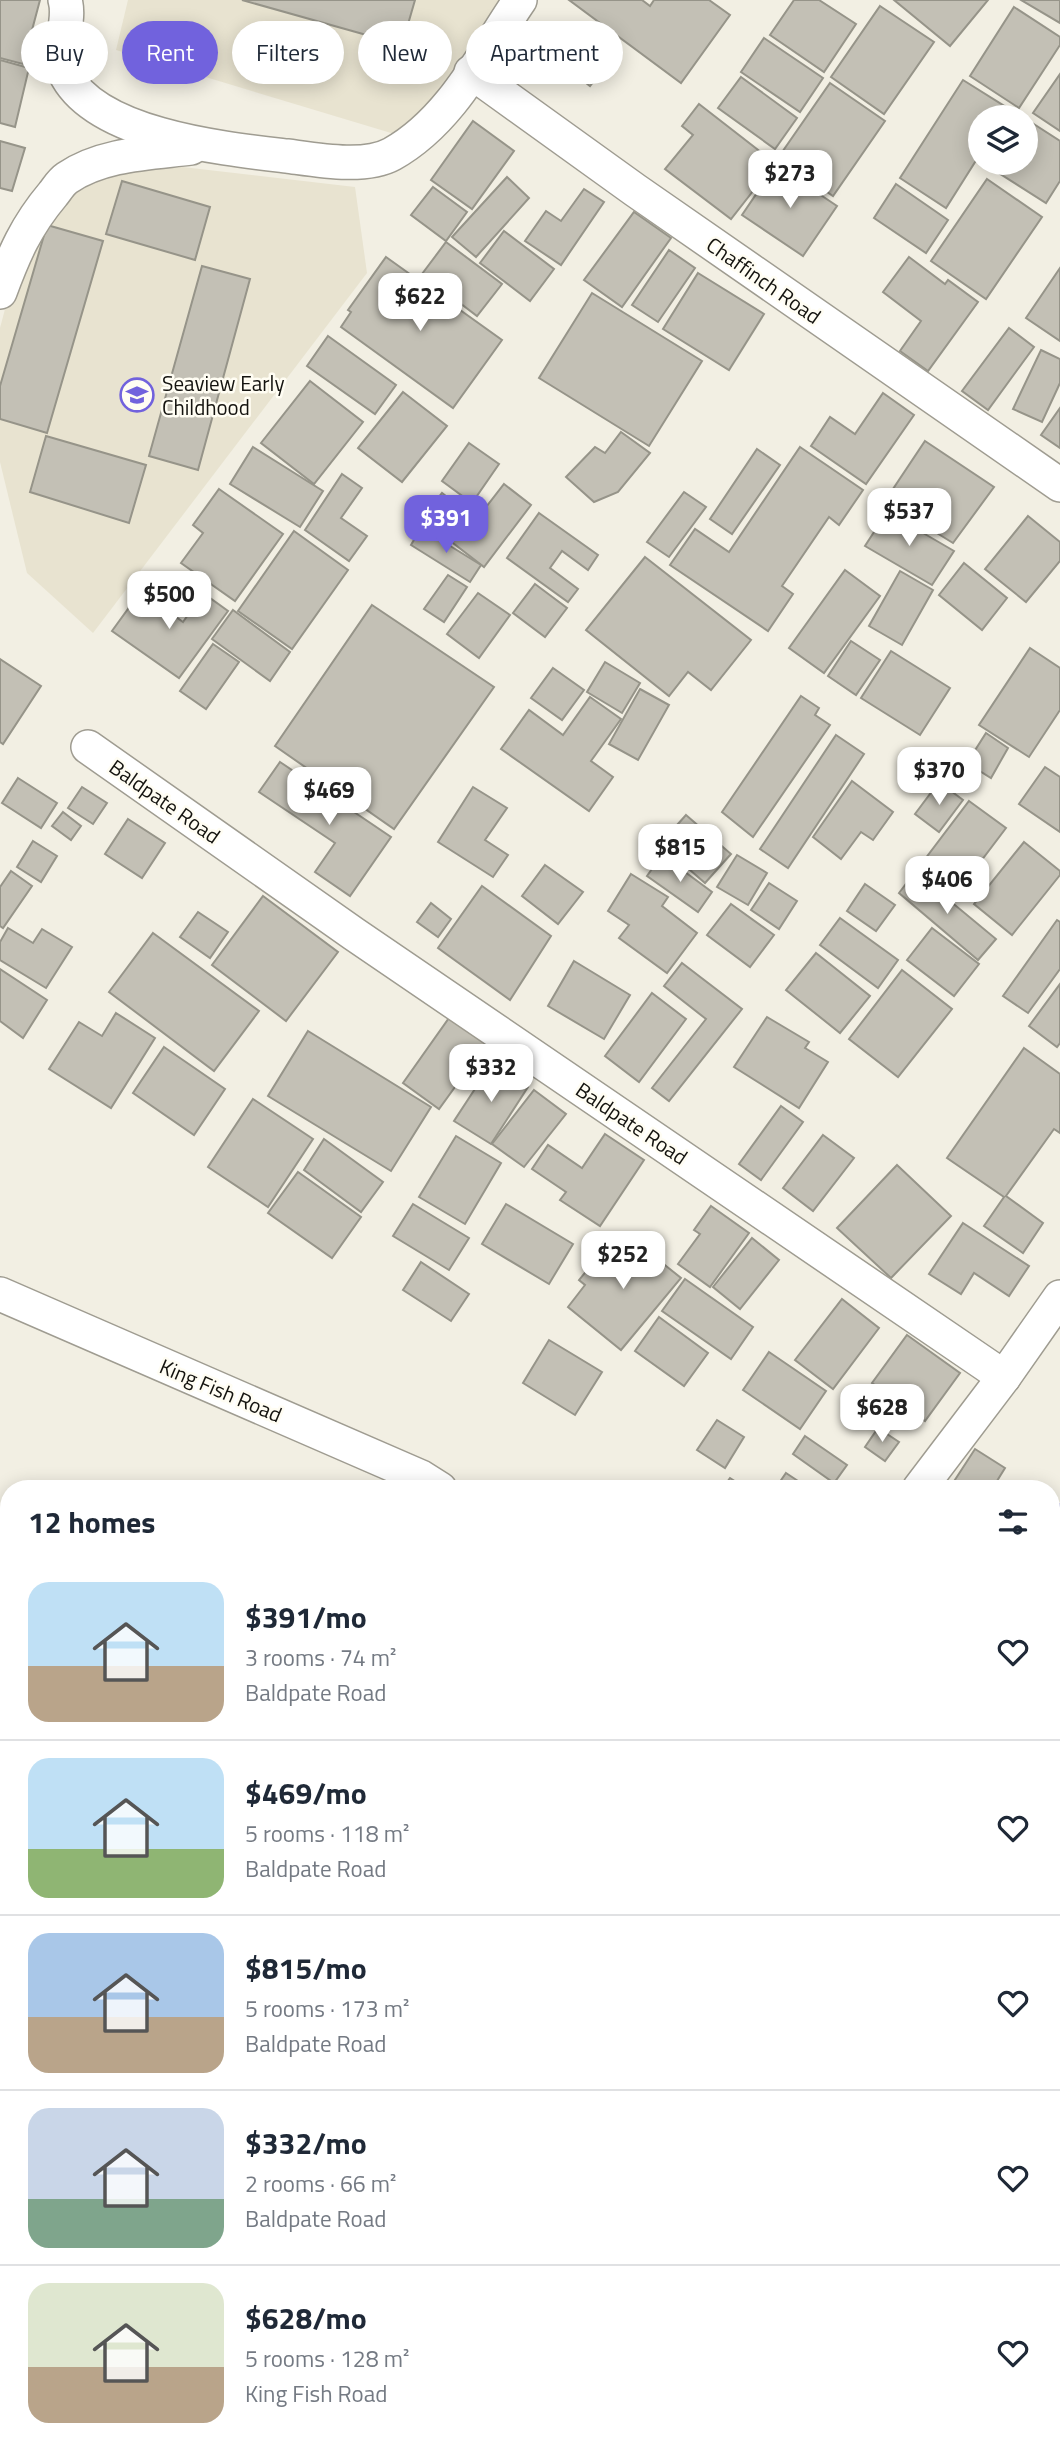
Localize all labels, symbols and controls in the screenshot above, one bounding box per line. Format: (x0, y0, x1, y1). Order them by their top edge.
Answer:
chip: Buy (21, 21, 108, 84)
chip: Rent (122, 21, 218, 84)
chip: Filters (232, 21, 344, 84)
chip: New (358, 21, 452, 84)
chip: Apartment (466, 21, 623, 84)
map controls (968, 105, 1038, 175)
button: layers (968, 105, 1038, 175)
pin: $273 (749, 150, 831, 210)
text: $273 (764, 155, 816, 190)
street label: Chaffinch Road (700, 229, 828, 331)
pin: $622 (379, 274, 461, 333)
text: $622 (394, 278, 446, 313)
place label: Seaview Early Childhood (162, 367, 285, 423)
school or university icon: Seaview Early Childhood (118, 376, 156, 414)
pin: $537 (868, 489, 950, 548)
text: $537 (883, 493, 935, 528)
pin: $391 (405, 496, 487, 555)
text: $391 (420, 500, 472, 535)
pin: $500 (128, 572, 210, 631)
text: $500 (143, 576, 195, 611)
pin: $370 (898, 748, 980, 807)
street label: Baldpate Road (103, 751, 227, 851)
text: $370 (913, 752, 965, 787)
pin: $469 (288, 768, 370, 827)
text: $469 (303, 772, 355, 807)
pin: $815 (639, 824, 721, 884)
text: $815 (654, 829, 706, 864)
pin: $406 (906, 856, 988, 916)
text: $406 (921, 861, 973, 896)
pin: $332 (450, 1044, 532, 1104)
text: $332 (465, 1049, 517, 1084)
street label: Baldpate Road (570, 1074, 694, 1172)
pin: $252 (582, 1232, 664, 1291)
text: $252 (597, 1236, 649, 1271)
street label: King Fish Road (155, 1350, 287, 1430)
pin: $628 (841, 1384, 923, 1444)
text: $628 (856, 1389, 908, 1424)
text: 12 homes (28, 1499, 155, 1545)
icon: filters (994, 1503, 1032, 1541)
text: $391/mo (245, 1594, 367, 1640)
icon: home (84, 1610, 168, 1694)
icon: heart (994, 1633, 1032, 1671)
text: 3 rooms · 74 m² (245, 1640, 396, 1675)
text: Baldpate Road (245, 1675, 386, 1710)
text: $469/mo (245, 1770, 367, 1816)
icon: home (84, 1786, 168, 1870)
icon: heart (994, 1809, 1032, 1847)
text: 5 rooms · 118 m² (245, 1816, 409, 1851)
text: Baldpate Road (245, 1851, 386, 1886)
text: $815/mo (245, 1945, 367, 1991)
icon: home (84, 1961, 168, 2045)
icon: heart (994, 1984, 1032, 2022)
text: 5 rooms · 173 m² (245, 1991, 409, 2026)
text: Baldpate Road (245, 2026, 386, 2061)
text: $332/mo (245, 2120, 367, 2166)
icon: home (84, 2136, 168, 2220)
icon: heart (994, 2159, 1032, 2197)
text: 2 rooms · 66 m² (245, 2166, 396, 2201)
text: Baldpate Road (245, 2201, 386, 2236)
text: $628/mo (245, 2295, 367, 2341)
icon: home (84, 2311, 168, 2395)
icon: heart (994, 2334, 1032, 2372)
text: 5 rooms · 128 m² (245, 2341, 409, 2376)
text: King Fish Road (245, 2376, 387, 2411)

